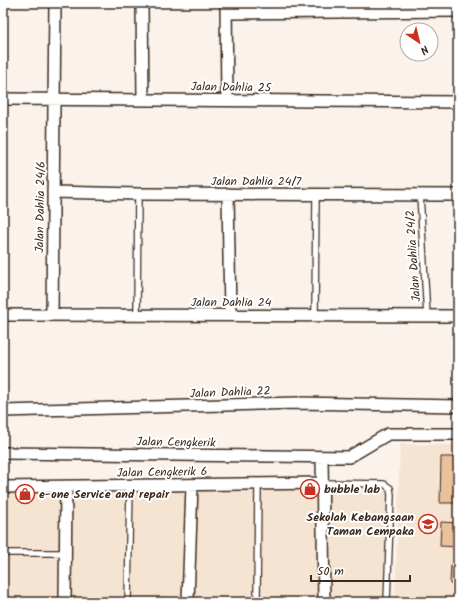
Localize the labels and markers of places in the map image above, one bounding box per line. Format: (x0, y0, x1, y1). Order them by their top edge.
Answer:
shop icon: bubble lab (299, 478, 321, 500)
place label: bubble lab (324, 480, 380, 499)
shop icon: e-one Service and repair (14, 483, 36, 505)
place label: e-one Service and repair (39, 485, 170, 504)
place label: Sekolah Kebangsaan Taman Cempaka (307, 508, 414, 541)
school or university icon: Sekolah Kebangsaan Taman Cempaka (417, 513, 439, 535)

